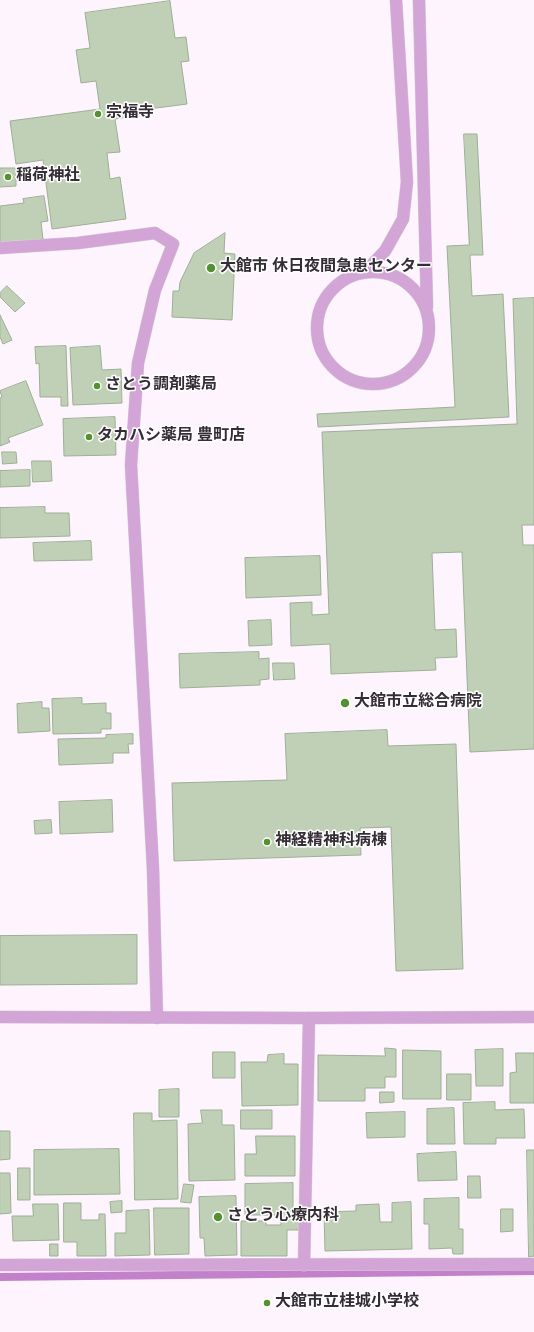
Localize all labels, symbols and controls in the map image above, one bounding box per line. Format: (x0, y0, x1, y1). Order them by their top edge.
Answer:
place label: 宗福寺 (106, 104, 154, 124)
marker: 宗福寺 (93, 109, 103, 119)
place label: 稲荷神社 (16, 167, 80, 187)
marker: 稲荷神社 (3, 172, 13, 182)
place label: 大館市 休日夜間急患センター (220, 258, 432, 278)
marker: 大館市 休日夜間急患センター (205, 262, 217, 274)
place label: さとう調剤薬局 (105, 376, 217, 396)
marker: さとう調剤薬局 (92, 381, 102, 391)
place label: タカハシ薬局 豊町店 (97, 427, 245, 447)
marker: タカハシ薬局 豊町店 (84, 432, 94, 442)
place label: 大館市立総合病院 (354, 693, 482, 713)
marker: 大館市立総合病院 (339, 697, 351, 709)
place label: 神経精神科病棟 (275, 832, 387, 852)
marker: 神経精神科病棟 (262, 837, 272, 847)
place label: さとう心療内科 (227, 1207, 339, 1227)
marker: さとう心療内科 (212, 1211, 224, 1223)
place label: 大館市立桂城小学校 (275, 1293, 419, 1313)
marker: 大館市立桂城小学校 (262, 1298, 272, 1308)

